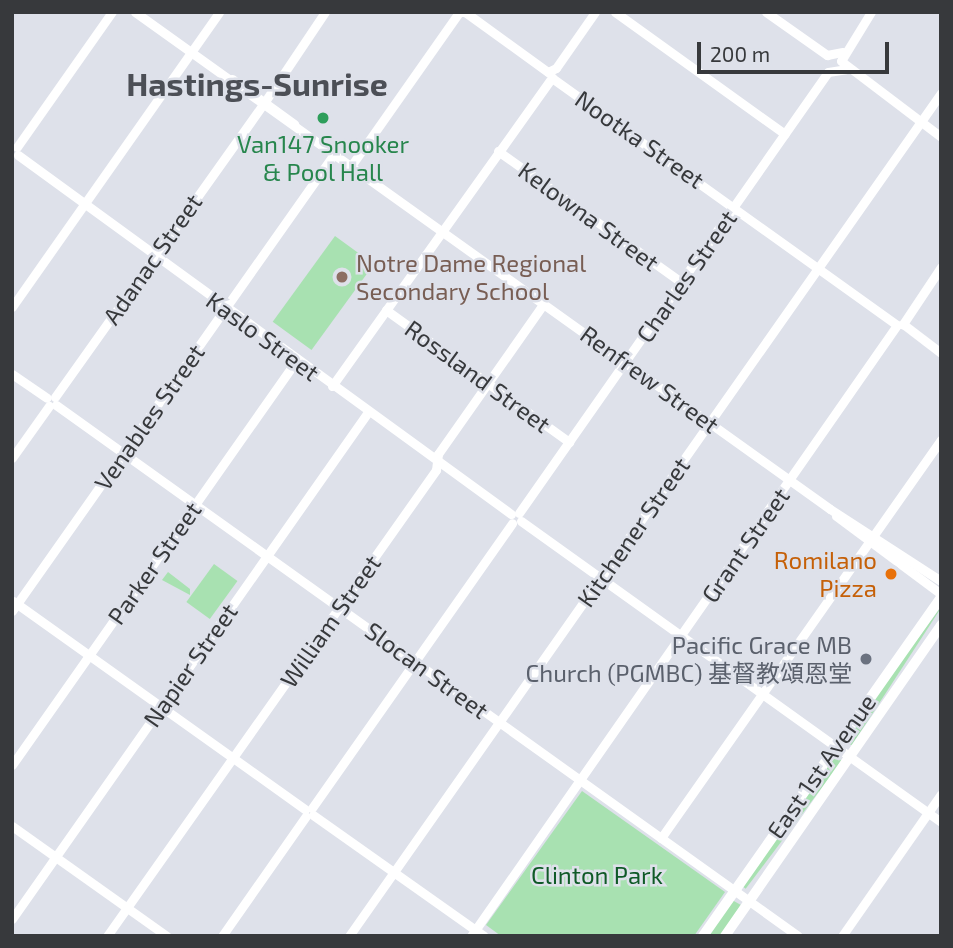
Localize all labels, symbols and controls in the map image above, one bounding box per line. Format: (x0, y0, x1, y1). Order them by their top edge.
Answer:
scale bar (701, 28, 894, 72)
text: 200 m (710, 41, 770, 66)
district label: Hastings-Sunrise (126, 64, 388, 102)
street label: Nootka Street (570, 84, 710, 194)
marker: Van147 Snooker & Pool Hall (315, 110, 331, 126)
place label: Van147 Snooker & Pool Hall (237, 130, 409, 186)
street label: Kelowna Street (513, 155, 665, 277)
street label: Adanac Street (96, 188, 208, 330)
street label: Charles Street (630, 204, 742, 348)
place label: Notre Dame Regional Secondary School (356, 249, 586, 305)
marker: Notre Dame Regional Secondary School (334, 269, 350, 285)
street label: Kaslo Street (201, 285, 325, 387)
street label: Rossland Street (400, 314, 556, 438)
street label: Renfrew Street (575, 319, 725, 439)
street label: Venables Street (88, 338, 210, 496)
street label: Kitchener Street (571, 452, 695, 612)
street label: Grant Street (695, 482, 795, 608)
street label: Parker Street (101, 496, 207, 630)
place label: Romilano Pizza (774, 546, 877, 602)
street label: William Street (274, 549, 386, 693)
marker: Romilano Pizza (883, 566, 899, 582)
street label: Napier Street (137, 598, 243, 732)
street label: Slocan Street (360, 616, 494, 724)
place label: Pacific Grace MB Church (PGMBC) 基督教頌恩堂 (526, 631, 852, 687)
marker: Pacific Grace MB Church (PGMBC) 基督教頌恩堂 (858, 651, 874, 667)
street label: East 1st Avenue (760, 688, 882, 844)
park label: Clinton Park (531, 861, 663, 889)

